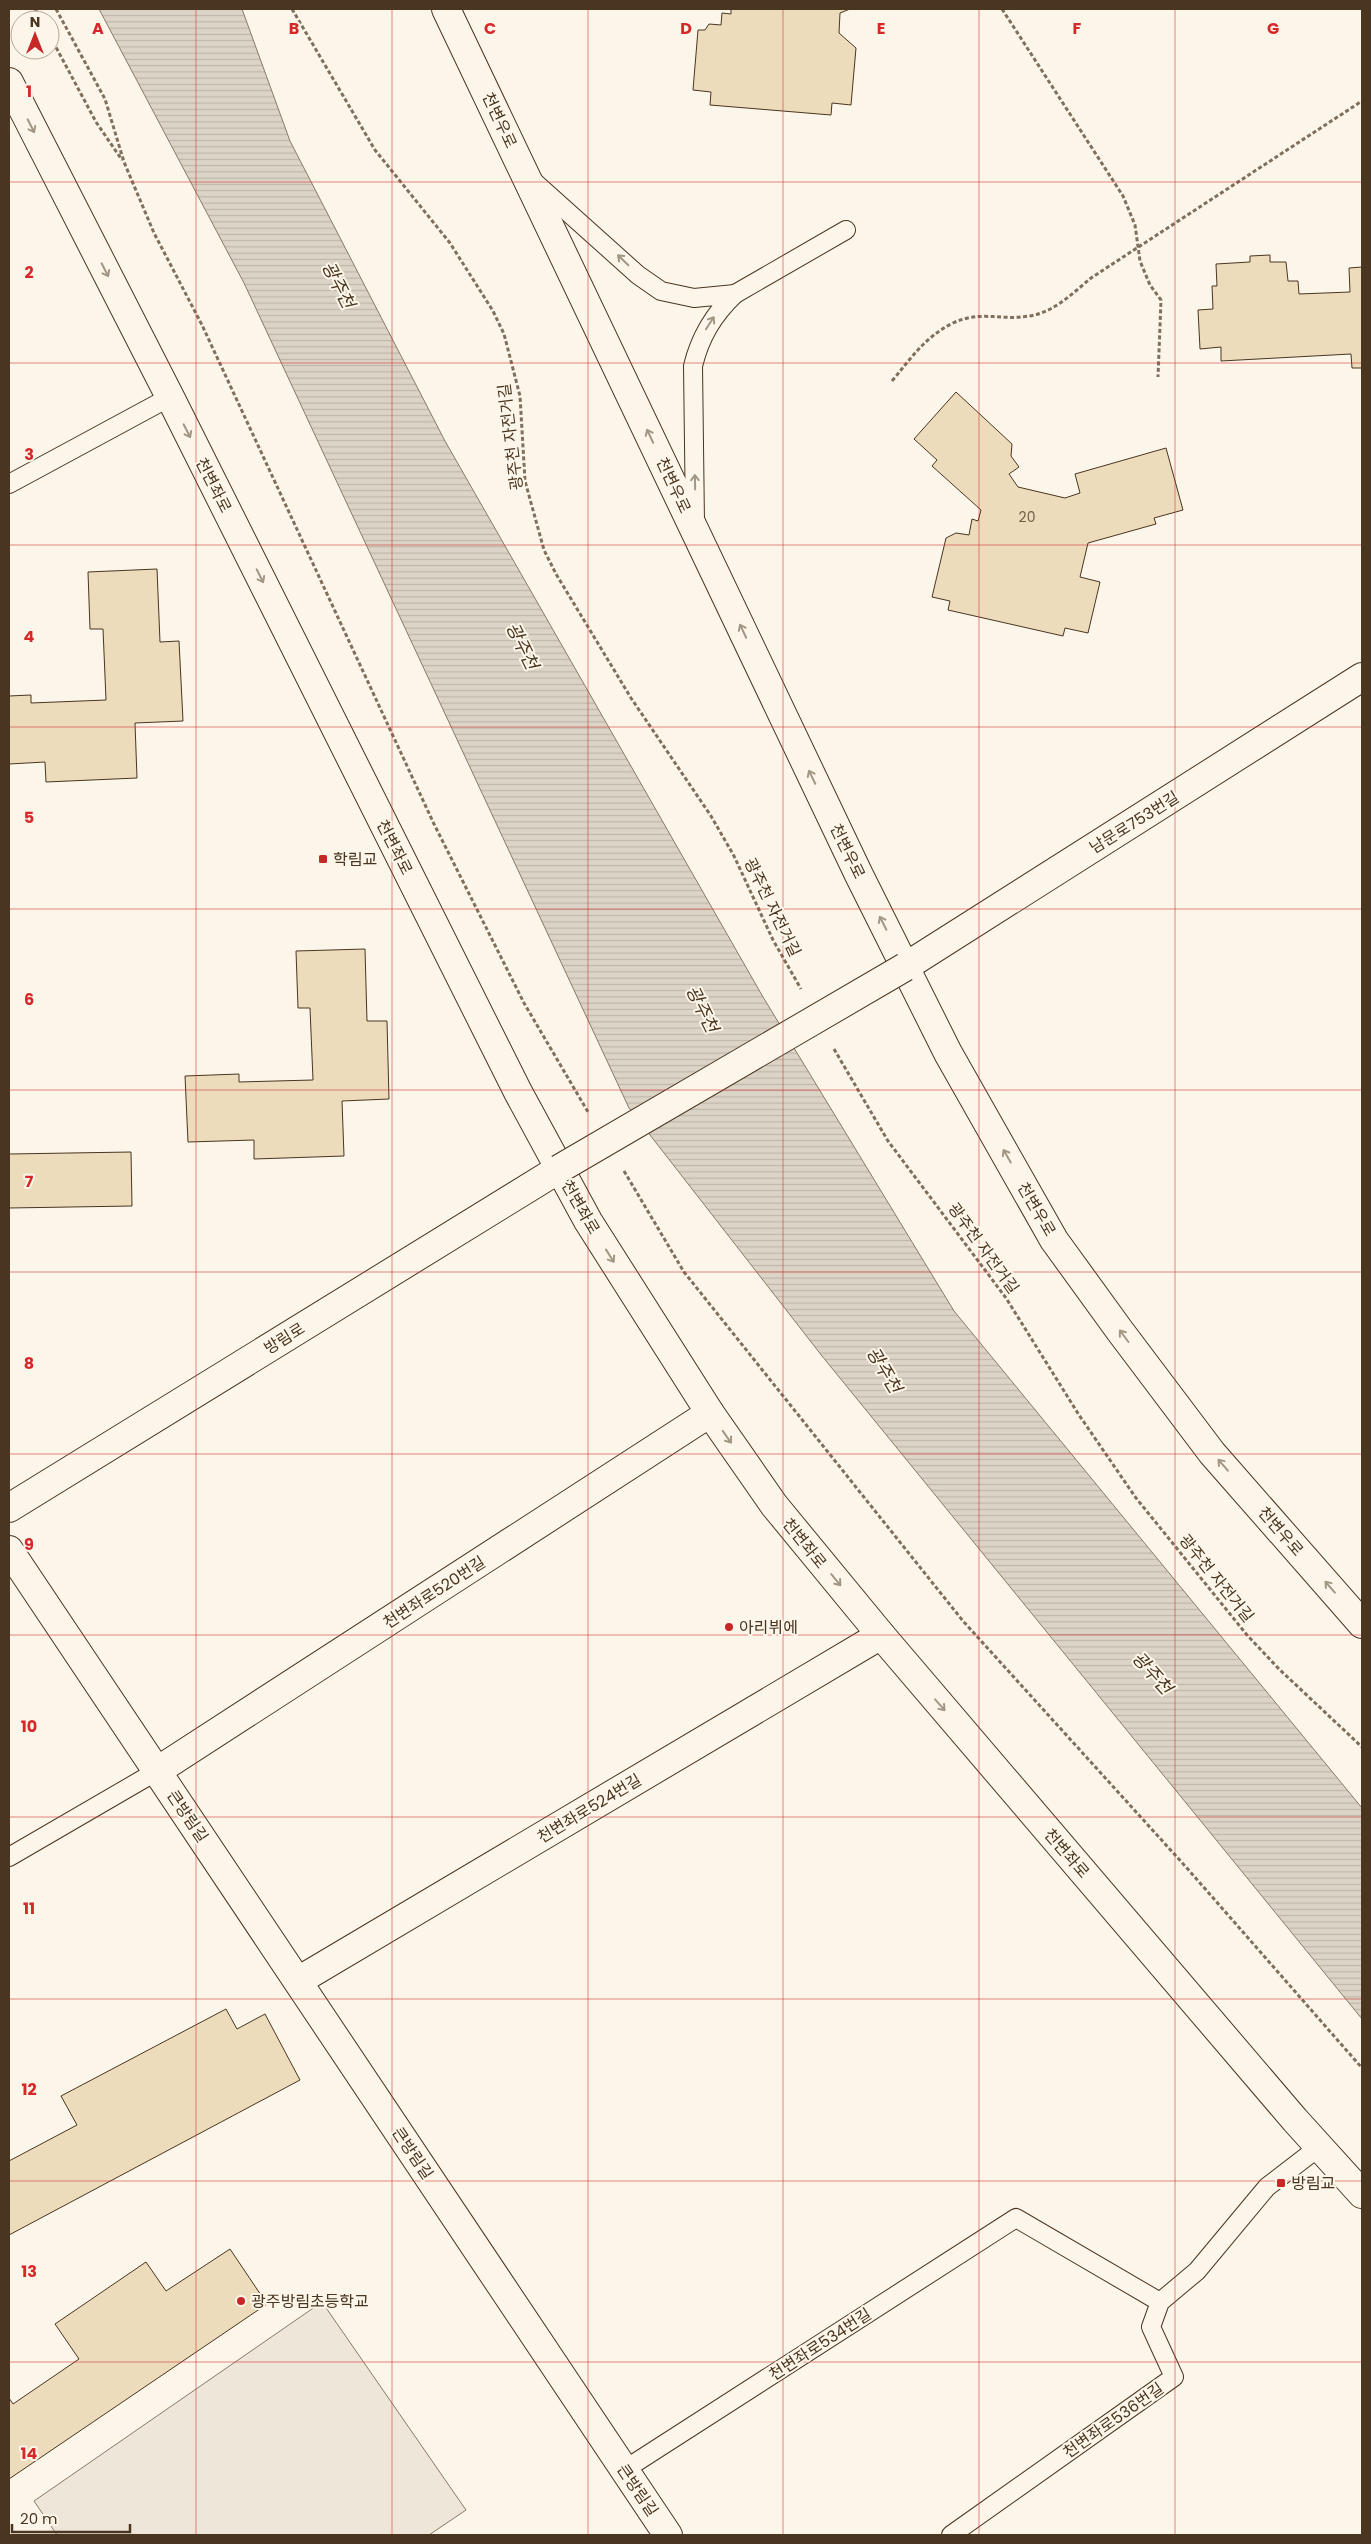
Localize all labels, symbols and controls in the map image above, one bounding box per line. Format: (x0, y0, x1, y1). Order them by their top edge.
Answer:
north arrow (10, 10, 60, 60)
text: N (30, 12, 40, 32)
text: A (92, 17, 104, 40)
text: B (289, 17, 299, 40)
text: C (484, 17, 496, 40)
text: D (680, 17, 692, 40)
text: E (877, 17, 885, 40)
text: F (1073, 17, 1082, 40)
text: G (1267, 17, 1279, 40)
text: 1 (26, 80, 32, 103)
street label: 천변우로 (477, 89, 523, 152)
one-way arrow (27, 118, 36, 133)
one-way arrow (616, 254, 629, 266)
water label: 광주천 (316, 257, 362, 315)
text: 2 (24, 261, 34, 284)
one-way arrow (100, 263, 110, 278)
one-way arrow (705, 316, 716, 330)
street label: 광주천 자전거길 (493, 382, 528, 492)
one-way arrow (183, 423, 192, 438)
one-way arrow (645, 429, 655, 444)
text: 3 (24, 443, 34, 466)
street label: 천변좌로 (190, 454, 237, 517)
street label: 천변우로 (651, 454, 697, 517)
one-way arrow (690, 474, 699, 490)
house number: 20 (1019, 507, 1035, 527)
one-way arrow (256, 568, 265, 583)
water label: 광주천 (500, 618, 546, 676)
one-way arrow (737, 623, 747, 638)
text: 4 (24, 625, 35, 648)
one-way arrow (807, 770, 817, 785)
street label: 남문로753번길 (1085, 786, 1184, 859)
text: 5 (24, 806, 34, 829)
street label: 천변좌로 (371, 816, 418, 879)
street label: 천변우로 (824, 820, 871, 883)
place label: 학림교 (333, 848, 377, 871)
marker: 학림교 (317, 853, 329, 865)
street label: 광주천 자전거길 (739, 854, 806, 960)
one-way arrow (878, 916, 888, 931)
water label: 광주천 (680, 981, 726, 1039)
text: 6 (24, 988, 34, 1011)
one-way arrow (1002, 1149, 1012, 1164)
text: 7 (25, 1170, 34, 1193)
street label: 천변좌로 (556, 1176, 605, 1239)
street label: 천변우로 (1012, 1178, 1061, 1241)
street label: 광주천 자전거길 (943, 1198, 1024, 1298)
one-way arrow (606, 1249, 616, 1263)
street label: 방림로 (259, 1317, 309, 1360)
one-way arrow (1119, 1329, 1129, 1343)
water label: 광주천 (861, 1342, 909, 1400)
text: 8 (24, 1352, 34, 1375)
one-way arrow (722, 1430, 732, 1444)
one-way arrow (1217, 1459, 1228, 1472)
street label: 천변우로 (1253, 1502, 1309, 1561)
street label: 천변좌로 (777, 1513, 832, 1574)
street label: 광주천 자전거길 (1174, 1529, 1259, 1627)
text: 9 (24, 1533, 34, 1556)
street label: 천변좌로520번길 (379, 1551, 490, 1634)
one-way arrow (830, 1574, 841, 1587)
one-way arrow (1324, 1581, 1336, 1594)
place label: 아리뷔에 (739, 1616, 798, 1639)
marker: 아리뷔에 (723, 1621, 735, 1633)
water label: 광주천 (1126, 1646, 1180, 1701)
one-way arrow (935, 1698, 946, 1711)
text: 10 (21, 1715, 37, 1738)
street label: 천변좌로524번길 (533, 1768, 646, 1849)
street label: 큰방림길 (162, 1785, 214, 1847)
street label: 천변좌로 (1039, 1824, 1095, 1883)
text: 11 (23, 1897, 35, 1920)
text: 12 (21, 2078, 37, 2101)
street label: 큰방림길 (387, 2122, 439, 2184)
place label: 방림교 (1291, 2172, 1335, 2195)
marker: 방림교 (1275, 2177, 1287, 2189)
text: 13 (21, 2260, 37, 2283)
place label: 광주방림초등학교 (251, 2290, 369, 2313)
marker: 광주방림초등학교 (235, 2295, 247, 2307)
street label: 천변좌로534번길 (765, 2303, 876, 2386)
street label: 천변좌로536번길 (1058, 2377, 1168, 2464)
text: 14 (21, 2442, 38, 2465)
street label: 큰방림길 (612, 2459, 664, 2521)
scale bar (12, 2502, 130, 2534)
text: 20 m (20, 2508, 58, 2529)

